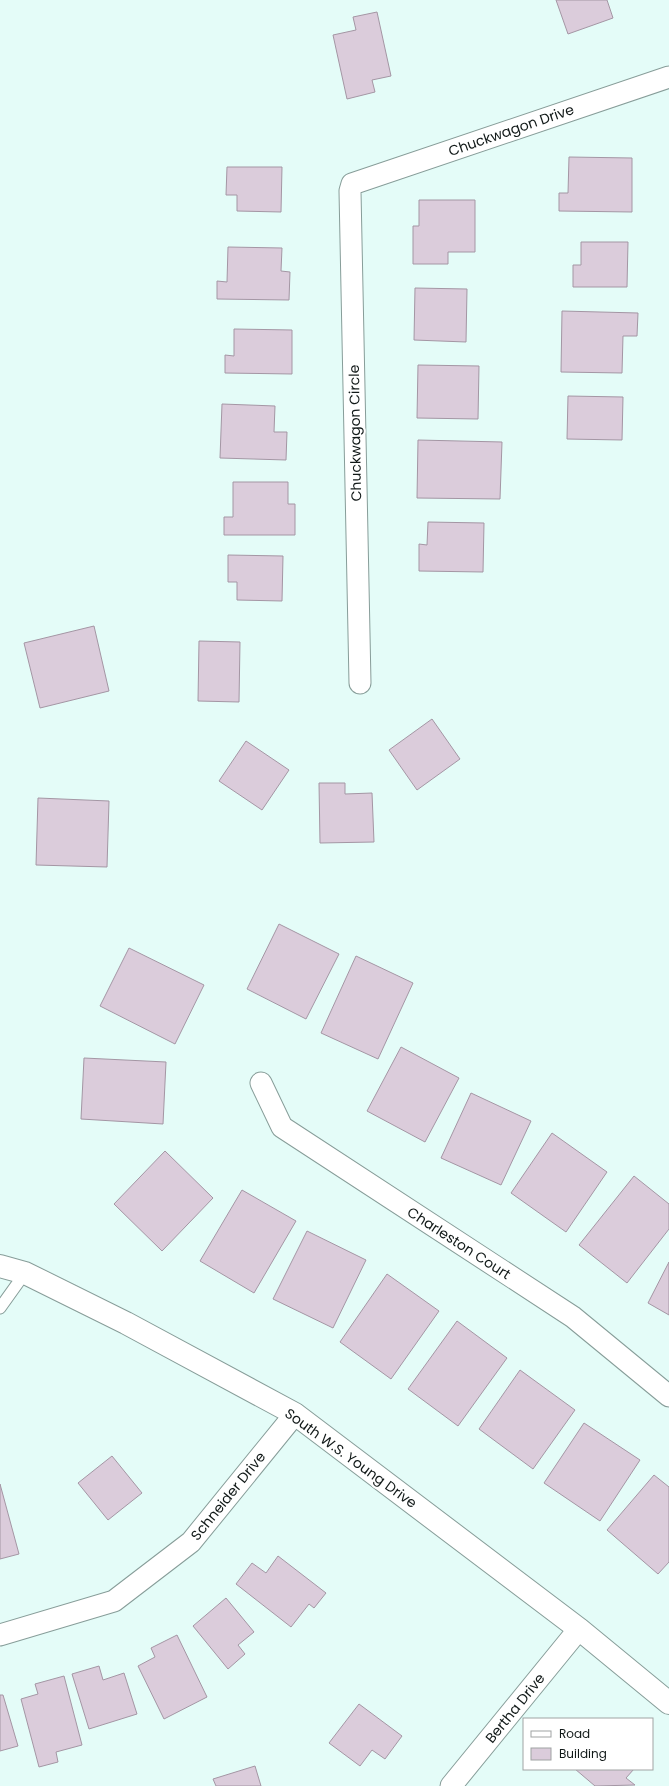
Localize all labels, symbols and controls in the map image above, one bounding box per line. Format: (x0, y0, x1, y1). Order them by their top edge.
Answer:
street label: Chuckwagon Drive (446, 99, 577, 161)
street label: Chuckwagon Circle (344, 364, 366, 501)
street label: Charleston Court (403, 1202, 515, 1284)
street label: South W.S. Young Drive (281, 1403, 421, 1513)
street label: Schneider Drive (186, 1447, 270, 1545)
street label: Bertha Drive (481, 1668, 550, 1747)
legend (523, 1718, 653, 1770)
text: Road (559, 1725, 590, 1742)
text: Building (559, 1745, 607, 1762)

